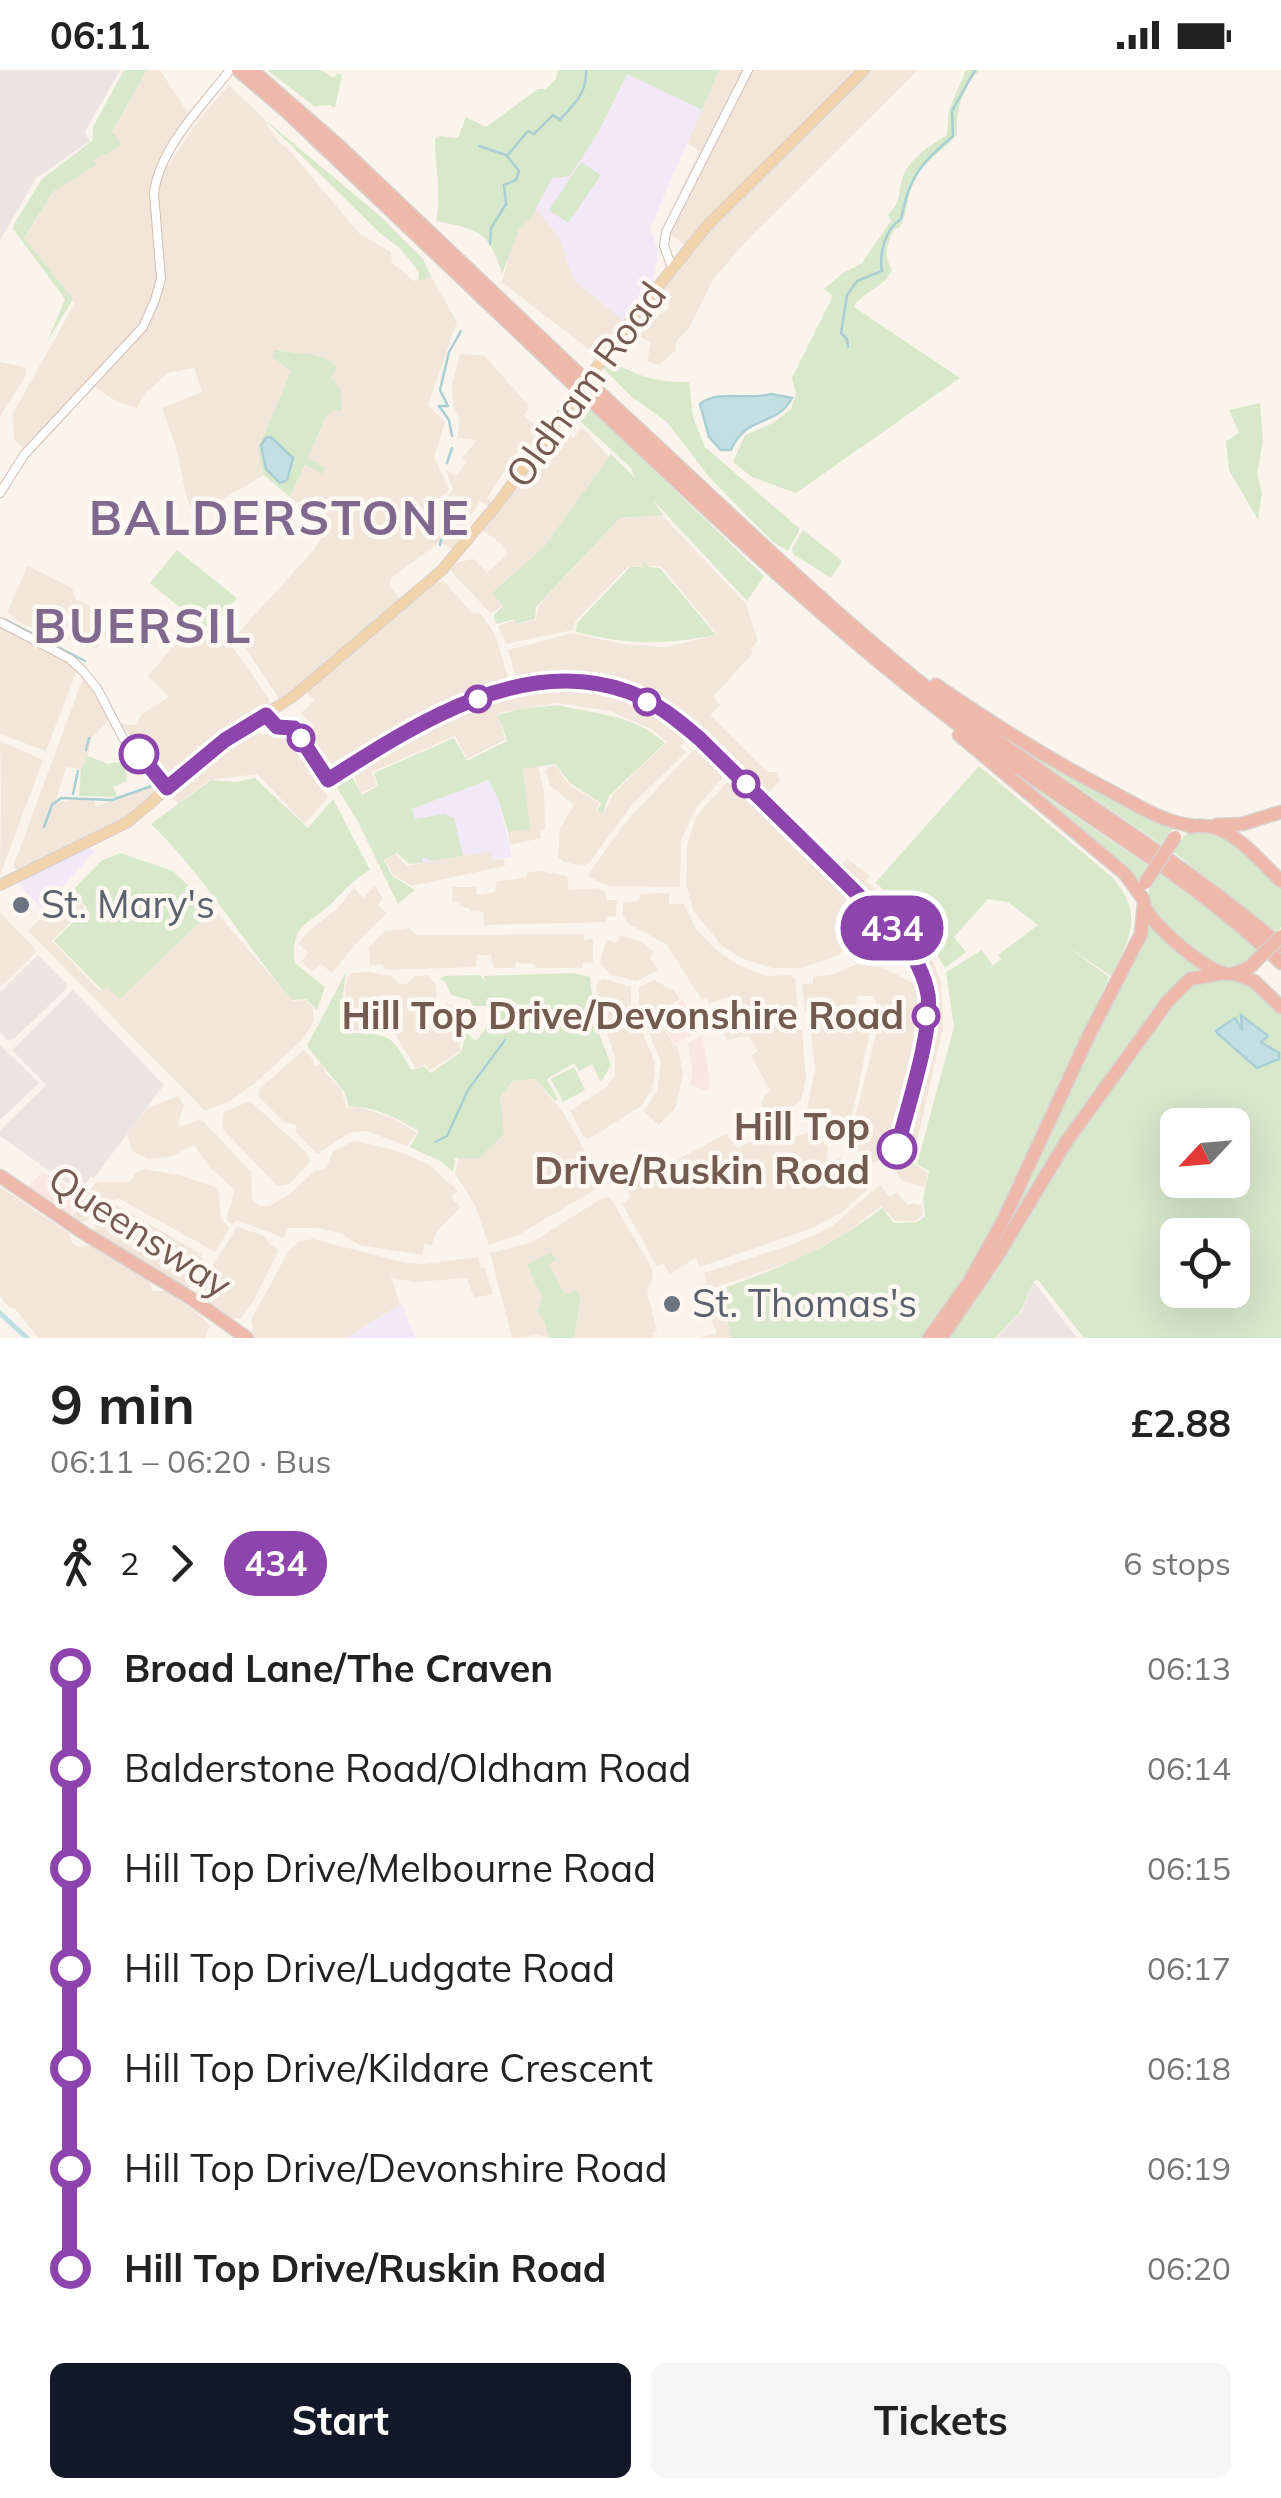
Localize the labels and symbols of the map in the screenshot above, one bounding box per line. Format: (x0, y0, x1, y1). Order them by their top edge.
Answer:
street label: Oldham Road (494, 272, 676, 497)
district label: BALDERSTONE (89, 487, 471, 547)
district label: BUERSIL (33, 595, 253, 655)
unlabelled marker (465, 686, 491, 712)
unlabelled marker (634, 689, 660, 715)
unlabelled marker (288, 725, 314, 751)
unlabelled marker (120, 735, 158, 773)
unlabelled marker (733, 771, 759, 797)
place label: St. Mary's (41, 880, 215, 928)
marker: St. Mary's (10, 894, 32, 916)
line badge: 434 (834, 896, 950, 960)
place label: Hill Top Drive/Devonshire Road (341, 991, 904, 1039)
marker: Hill Top Drive/Devonshire Road (913, 1003, 939, 1029)
place label: Hill Top Drive/Ruskin Road (534, 1102, 870, 1194)
north arrow (1160, 1108, 1250, 1198)
marker: Hill Top Drive/Ruskin Road (878, 1130, 916, 1168)
street label: Queensway (40, 1154, 241, 1308)
place label: St. Thomas's (692, 1279, 917, 1327)
marker: St. Thomas's (661, 1293, 683, 1315)

